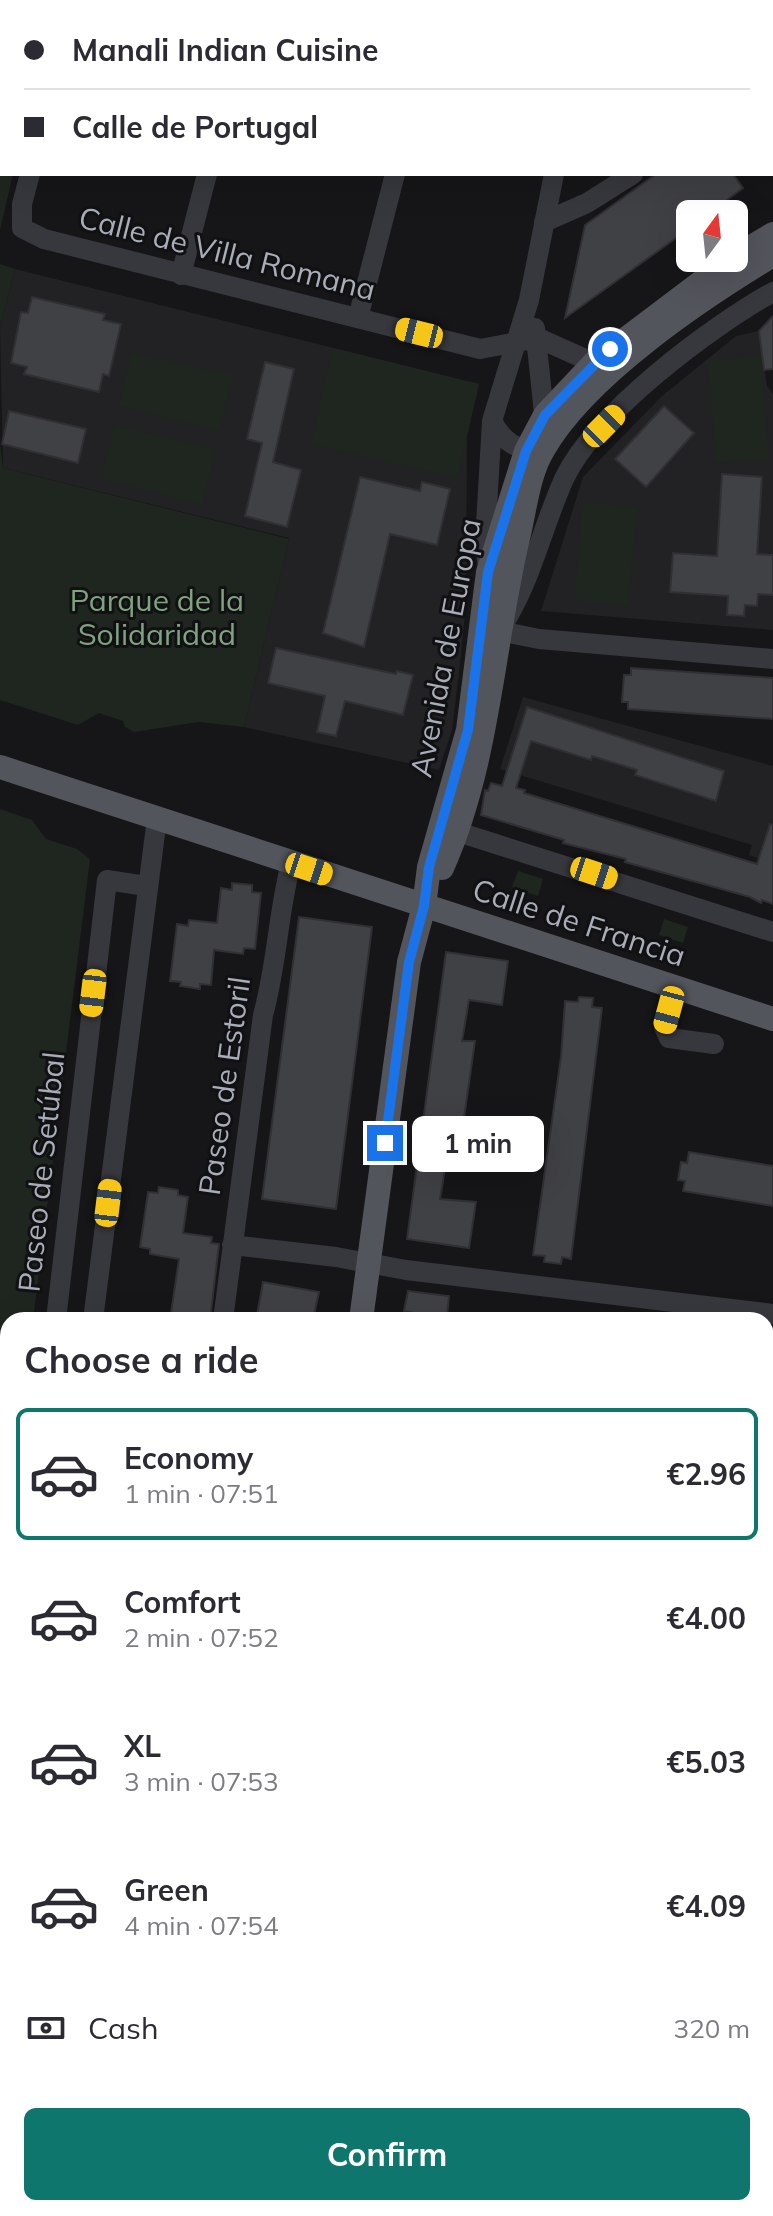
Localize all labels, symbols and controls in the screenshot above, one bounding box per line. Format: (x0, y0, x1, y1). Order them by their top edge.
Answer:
text: Manali Indian Cuisine (72, 31, 378, 69)
text: Calle de Portugal (72, 108, 318, 146)
street label: Calle de Villa Romana (75, 198, 379, 308)
north arrow (676, 200, 748, 272)
map controls (676, 200, 748, 272)
car (393, 316, 445, 350)
route start (592, 331, 628, 367)
car (579, 401, 629, 451)
street label: Avenida de Europa (401, 515, 489, 780)
park label: Parque de la Solidaridad (70, 581, 244, 653)
car (282, 850, 336, 888)
car (567, 854, 621, 892)
street label: Calle de Francia (468, 870, 691, 974)
car (78, 968, 108, 1018)
street label: Paseo de Estoril (190, 974, 258, 1197)
car (651, 984, 687, 1036)
street label: Paseo de Setúbal (10, 1050, 73, 1294)
callout: 1 min (413, 1115, 545, 1171)
route end (367, 1125, 403, 1161)
text: 1 min (444, 1127, 512, 1160)
car (93, 1178, 123, 1228)
text: Choose a ride (24, 1337, 258, 1382)
icon: car (28, 1438, 100, 1510)
text: Economy (124, 1439, 253, 1477)
text: €2.96 (667, 1455, 746, 1493)
text: 1 min · 07:51 (124, 1477, 279, 1510)
icon: car (28, 1582, 100, 1654)
text: Comfort (124, 1583, 241, 1621)
text: €4.00 (667, 1599, 746, 1637)
text: 2 min · 07:52 (124, 1621, 279, 1654)
icon: car (28, 1726, 100, 1798)
text: XL (124, 1727, 161, 1765)
text: €5.03 (667, 1743, 746, 1781)
text: 3 min · 07:53 (124, 1765, 279, 1798)
icon: car (28, 1870, 100, 1942)
text: Green (124, 1871, 209, 1909)
text: €4.09 (667, 1887, 746, 1925)
text: 4 min · 07:54 (124, 1909, 279, 1942)
icon: cash (24, 2006, 68, 2050)
text: Cash (88, 2009, 159, 2047)
text: 320 m (674, 2012, 750, 2045)
button: Confirm (24, 2108, 750, 2200)

